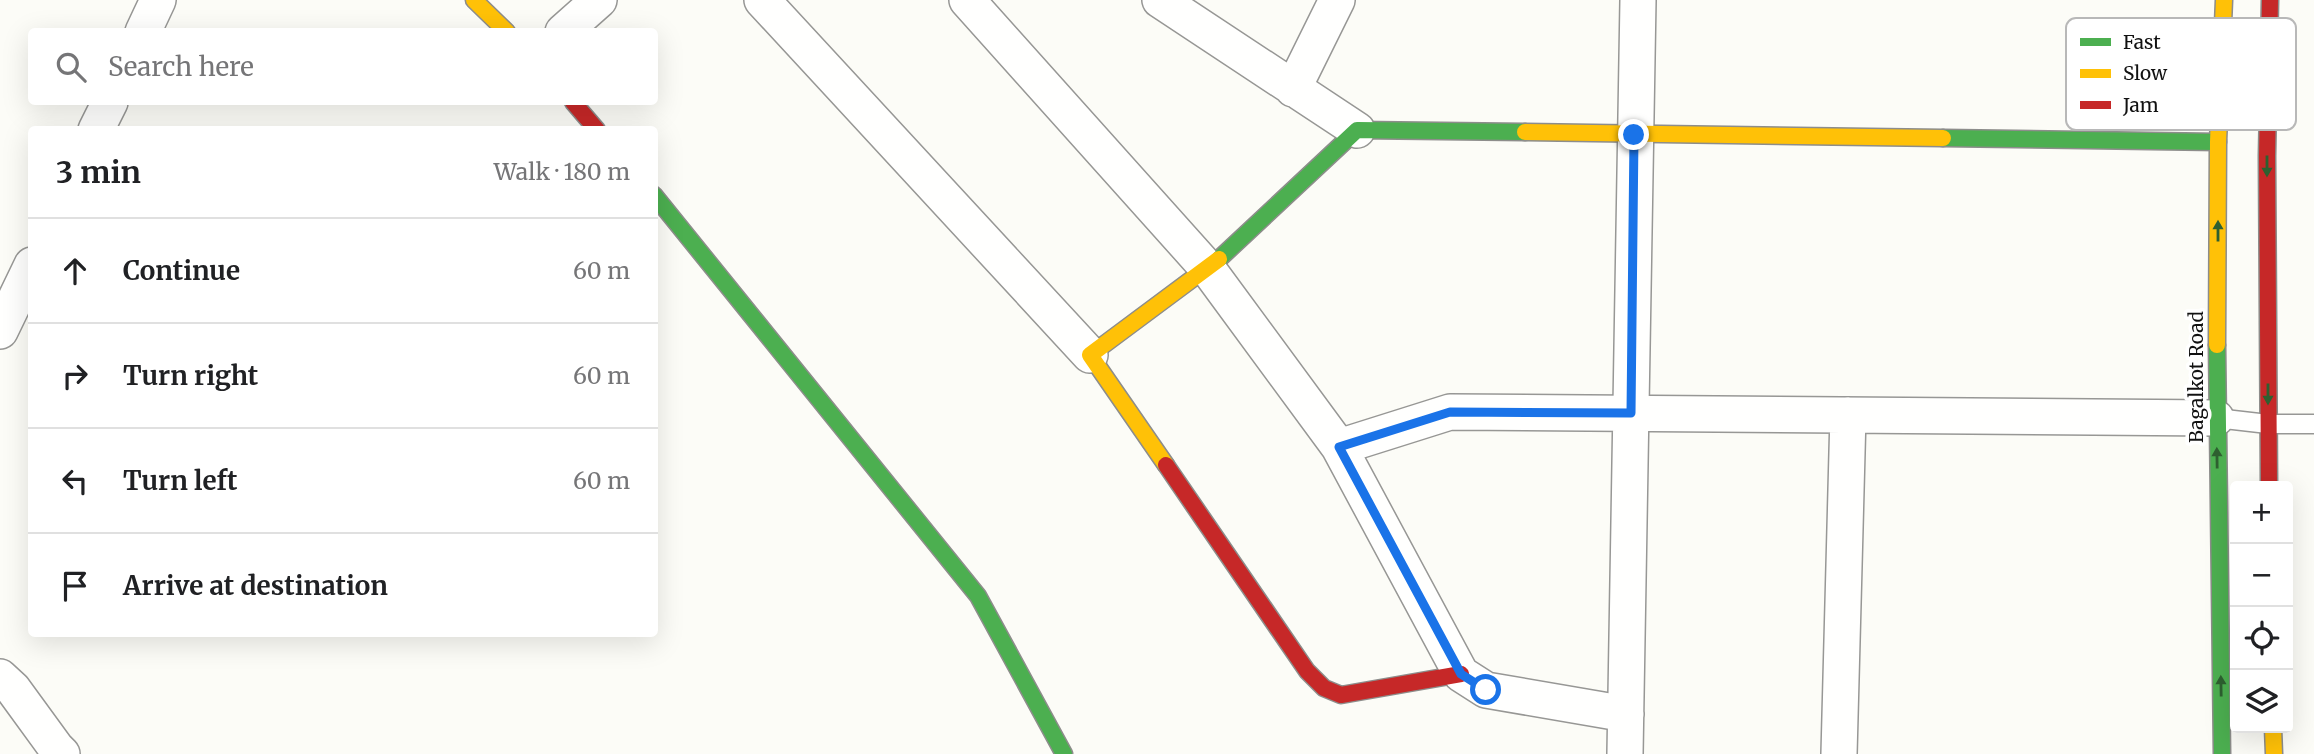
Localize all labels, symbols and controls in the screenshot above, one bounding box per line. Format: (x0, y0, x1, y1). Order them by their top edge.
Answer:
legend (2066, 18, 2296, 130)
search box (28, 28, 658, 105)
text: Fast (2123, 30, 2161, 54)
icon: search (52, 48, 90, 86)
text: Search here (108, 50, 254, 83)
text: Slow (2123, 61, 2168, 85)
text: Jam (2122, 93, 2159, 117)
route end (1618, 119, 1649, 150)
text: 3 min (56, 153, 141, 191)
one-way arrow (2261, 155, 2273, 177)
text: Walk · 180 m (494, 157, 630, 186)
one-way arrow (2212, 220, 2224, 242)
icon: ahead (56, 252, 94, 290)
text: Continue (123, 254, 240, 287)
text: 60 m (573, 256, 630, 285)
street label: Bagalkot Road (2184, 311, 2208, 443)
icon: right (56, 357, 94, 395)
text: Turn right (123, 359, 258, 392)
text: 60 m (573, 361, 630, 390)
one-way arrow (2262, 383, 2274, 405)
one-way arrow (2211, 447, 2223, 469)
icon: left (56, 462, 94, 500)
text: Turn left (123, 464, 237, 497)
text: 60 m (573, 466, 630, 495)
map controls (2230, 481, 2293, 733)
button: + (2230, 481, 2293, 544)
button: − (2230, 544, 2293, 607)
icon: arrive (56, 567, 94, 605)
text: Arrive at destination (123, 569, 388, 602)
button: locate (2230, 607, 2293, 670)
button: layers (2230, 670, 2293, 733)
route start (1470, 674, 1501, 705)
one-way arrow (2215, 675, 2227, 697)

